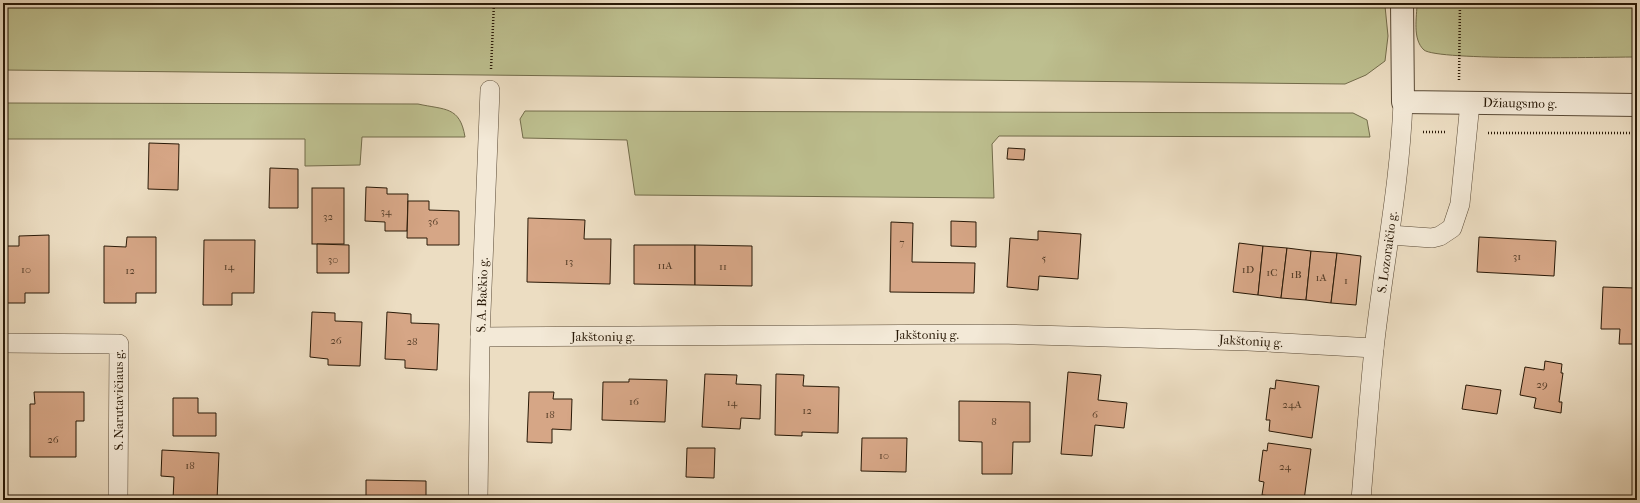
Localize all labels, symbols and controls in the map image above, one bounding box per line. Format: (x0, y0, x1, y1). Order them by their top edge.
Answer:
street label: Džiaugsmo g. (1483, 95, 1557, 111)
house number: 34 (380, 205, 392, 218)
house number: 32 (323, 210, 333, 223)
street label: S. Lozoraičio g. (1374, 210, 1400, 294)
house number: 36 (428, 215, 438, 228)
house number: 7 (899, 236, 905, 249)
house number: 31 (1513, 250, 1521, 263)
house number: 5 (1042, 252, 1047, 265)
house number: 30 (328, 253, 338, 266)
house number: 13 (565, 255, 573, 268)
street label: S. A. Bačkio g. (473, 257, 491, 333)
house number: 11A (658, 259, 673, 272)
house number: 14 (224, 260, 235, 273)
house number: 11 (719, 260, 727, 273)
house number: 10 (21, 263, 31, 276)
house number: 1D (1242, 263, 1254, 276)
house number: 12 (125, 264, 135, 277)
house number: 1C (1266, 266, 1278, 279)
house number: 1B (1290, 268, 1302, 281)
house number: 1A (1315, 271, 1327, 284)
house number: 1 (1344, 274, 1348, 287)
street label: Jakštonių g. (894, 327, 959, 342)
street label: Jakštonių g. (570, 329, 635, 344)
street label: Jakštonių g. (1218, 332, 1283, 350)
house number: 26 (330, 334, 342, 347)
house number: 28 (406, 335, 418, 348)
street label: S. Narutavičiaus g. (111, 349, 126, 451)
house number: 29 (1536, 378, 1548, 391)
house number: 16 (629, 395, 639, 408)
house number: 14 (727, 396, 738, 409)
house number: 24A (1282, 398, 1303, 411)
house number: 12 (802, 404, 812, 417)
house number: 18 (545, 408, 555, 421)
house number: 6 (1092, 408, 1098, 421)
house number: 8 (991, 415, 997, 428)
house number: 26 (47, 433, 59, 446)
house number: 10 (879, 449, 889, 462)
house number: 18 (185, 459, 195, 472)
house number: 24 (1279, 460, 1292, 473)

